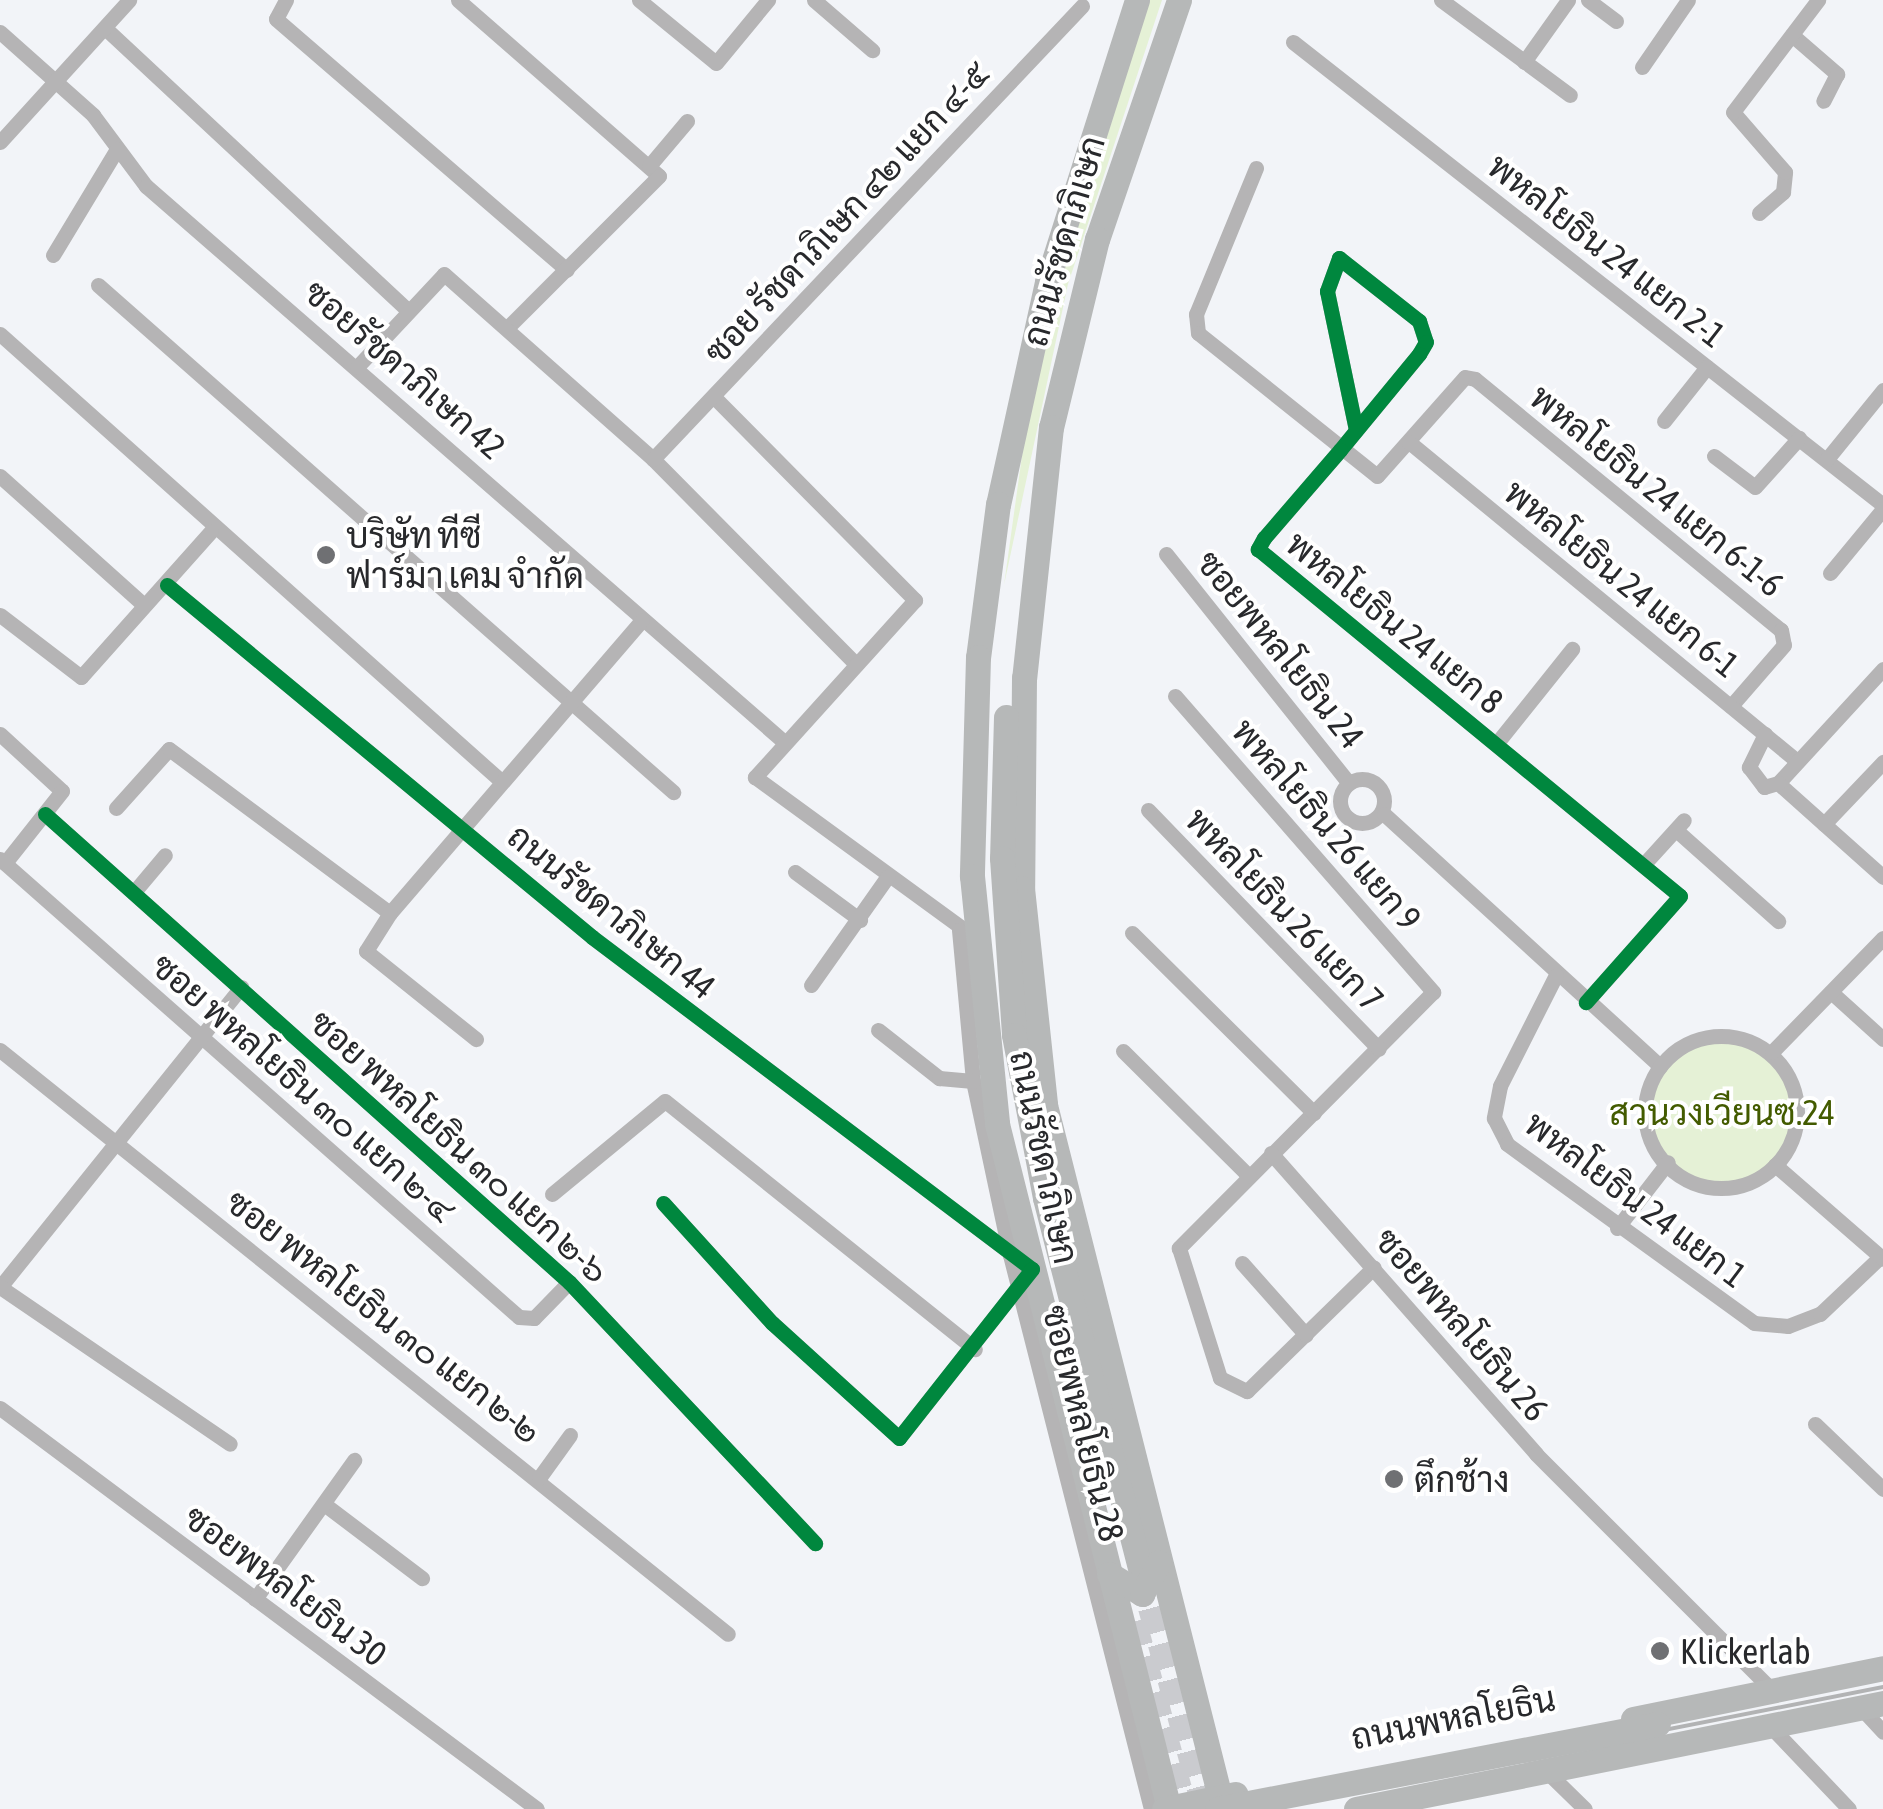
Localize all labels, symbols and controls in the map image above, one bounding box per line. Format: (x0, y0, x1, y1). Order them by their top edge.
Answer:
street label: ซอย รัชดาภิเษก ๔๒ แยก ๔-๕ (695, 52, 997, 372)
street label: ถนนรัชดาภิเษก (1013, 131, 1113, 351)
street label: พหลโยธิน 24 แยก 2-1 (1480, 144, 1734, 356)
street label: ซอยรัชดาภิเษก 42 (296, 271, 514, 467)
street label: พหลโยธิน 24 แยก 6-1-6 (1522, 375, 1792, 605)
street label: พหลโยธิน 24 แยก 6-1 (1496, 470, 1748, 686)
place label: บริษัท ทีซี ฟาร์มา เคม จำกัด (346, 514, 584, 596)
street label: พหลโยธิน 24 แยก 8 (1278, 522, 1512, 722)
street label: ซอยพหลโยธิน 24 (1188, 542, 1374, 756)
marker: บริษัท ทีซี ฟาร์มา เคม จำกัด (315, 544, 337, 566)
street label: พหลโยธิน 26 แยก 9 (1224, 710, 1430, 938)
street label: พหลโยธิน 26 แยก 7 (1177, 799, 1393, 1019)
street label: ถนนรัชดาภิเษก 44 (500, 815, 724, 1007)
street label: ซอย พหลโยธิน ๓๐ แยก ๒-๔ (144, 944, 464, 1230)
street label: ซอย พหลโยธิน ๓๐ แยก ๒-๖ (302, 1001, 618, 1291)
street label: ถนนรัชดาภิเษก (1002, 1046, 1088, 1268)
park label: สวนวงเวียนซ.24 (1609, 1091, 1835, 1133)
street label: พหลโยธิน 24 แยก 1 (1517, 1102, 1755, 1296)
street label: ซอย พหลโยธิน ๓๐ แยก ๒-๒ (218, 1180, 550, 1452)
street label: ซอยพหลโยธิน 26 (1367, 1219, 1557, 1429)
street label: ซอยพหลโยธิน 28 (1034, 1300, 1134, 1546)
place label: ตึกช้าง (1414, 1458, 1509, 1500)
marker: ตึกช้าง (1383, 1468, 1405, 1490)
street label: ซอยพหลโยธิน 30 (177, 1495, 395, 1675)
place label: Klickerlab (1680, 1630, 1810, 1672)
marker: Klickerlab (1649, 1640, 1671, 1662)
street label: ถนนพหลโยธิน (1347, 1677, 1559, 1757)

